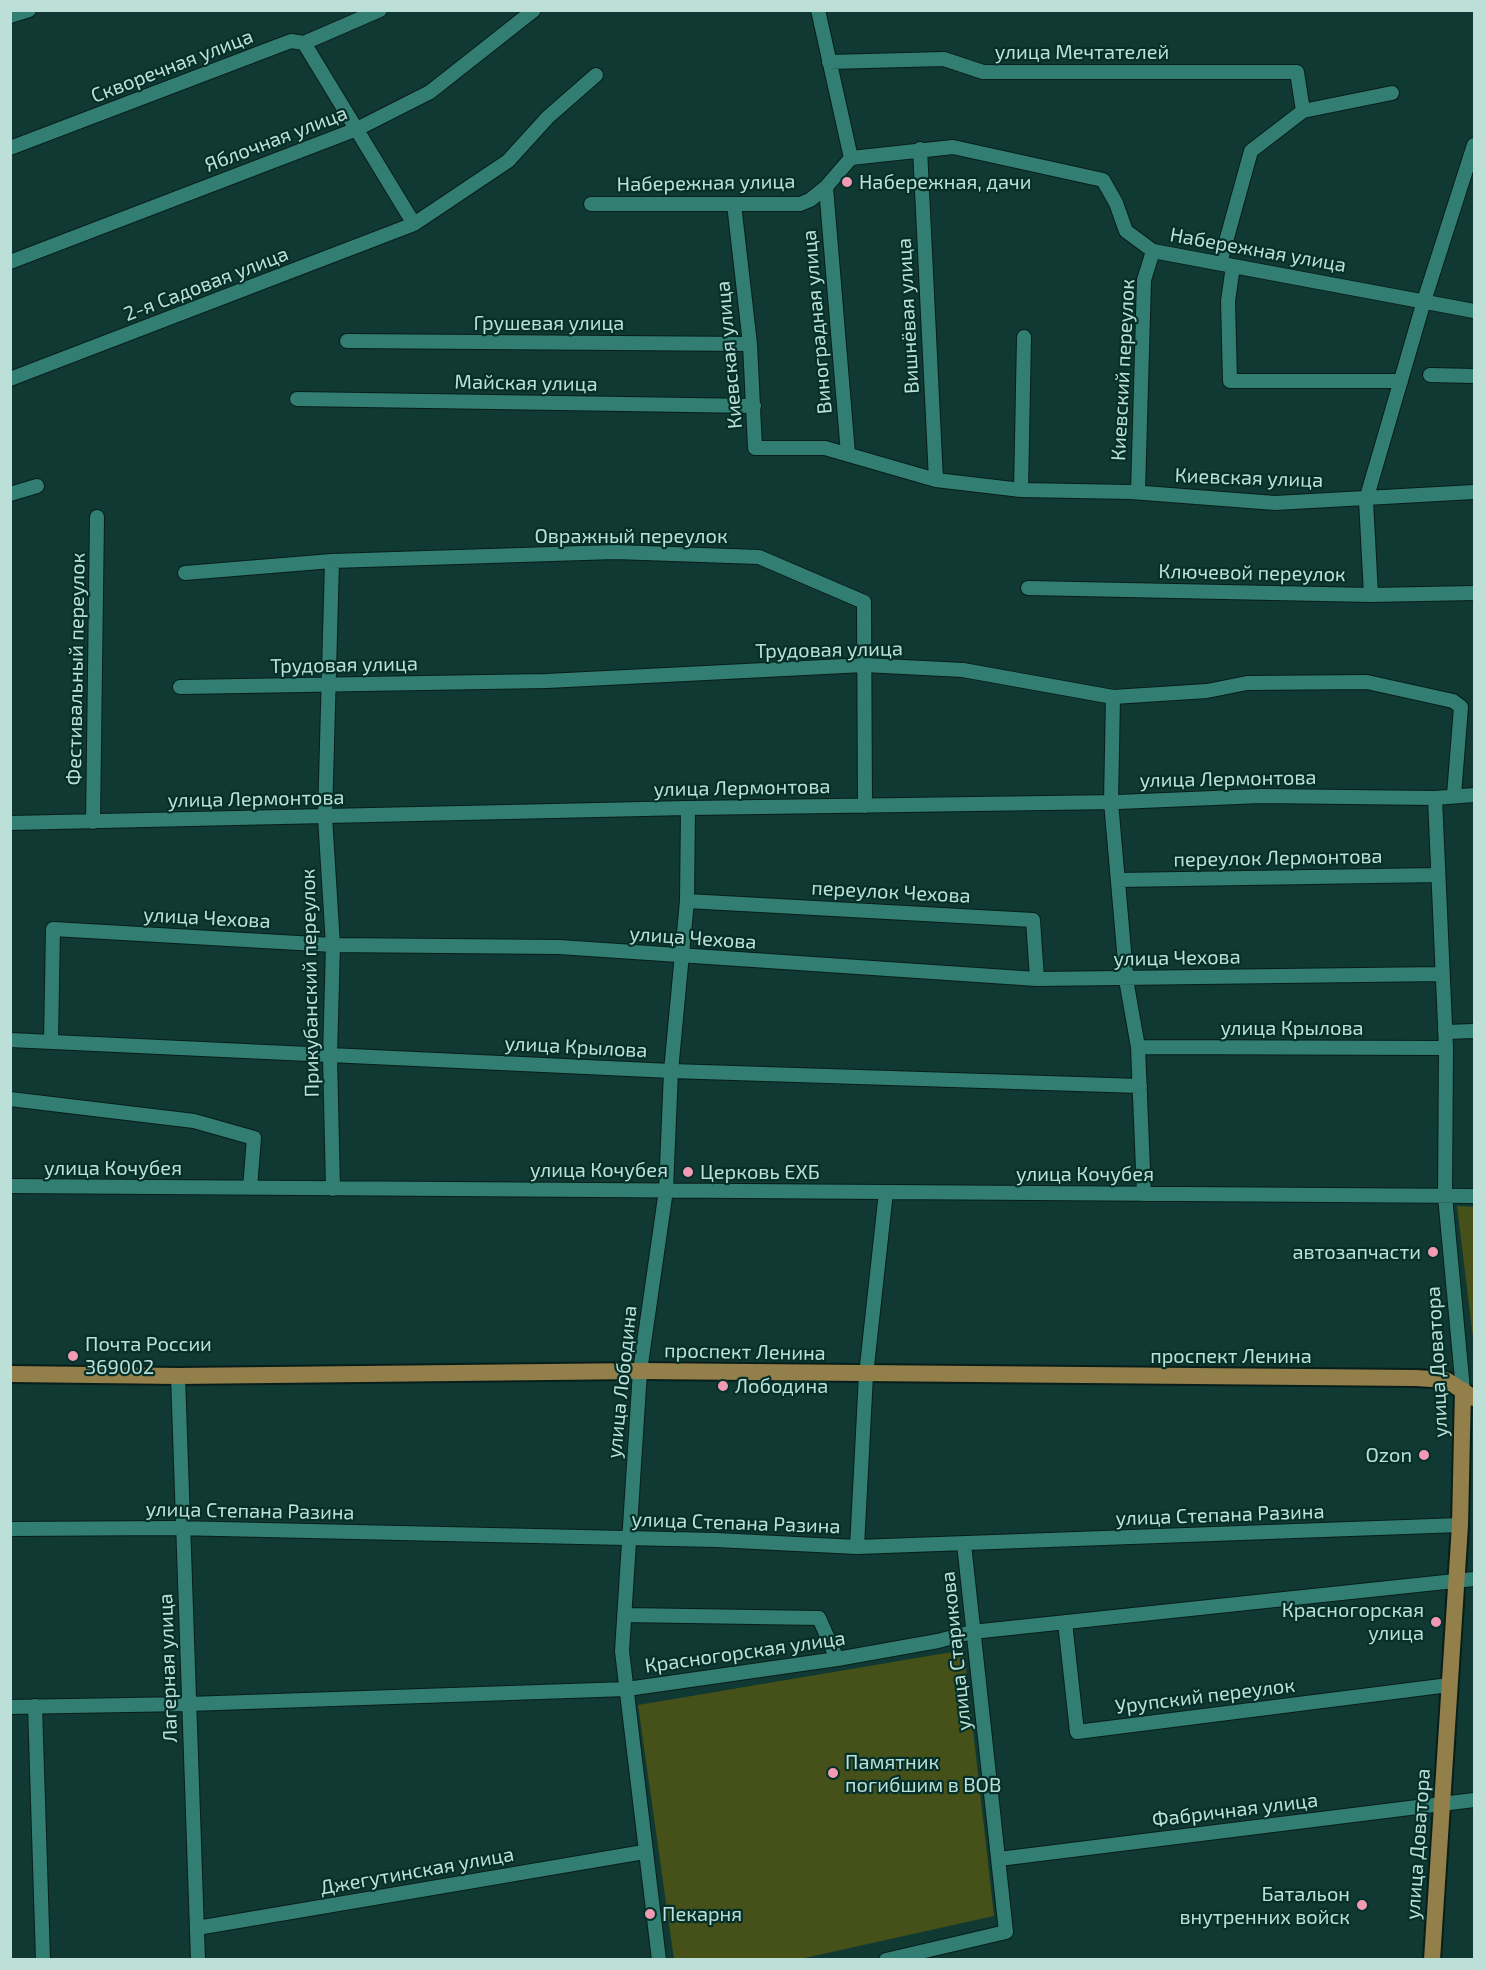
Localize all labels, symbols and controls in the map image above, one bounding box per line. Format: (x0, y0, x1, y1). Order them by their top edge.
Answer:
street label: Скворечная улица (88, 24, 256, 108)
street label: улица Мечтателей (995, 40, 1169, 64)
street label: Яблочная улица (201, 101, 351, 177)
street label: Набережная улица (616, 169, 796, 197)
place label: Набережная, дачи (859, 170, 1031, 194)
marker: Набережная, дачи (840, 175, 854, 189)
street label: Набережная улица (1168, 223, 1348, 277)
street label: Виноградная улица (797, 229, 837, 415)
street label: Вишнёвая улица (892, 237, 924, 395)
street label: 2-я Садовая улица (120, 242, 292, 326)
street label: Киевский переулок (1106, 278, 1140, 462)
street label: Киевская улица (711, 280, 747, 430)
street label: Грушевая улица (474, 311, 624, 335)
street label: Майская улица (454, 370, 598, 396)
street label: Киевская улица (1174, 463, 1324, 493)
street label: Овражный переулок (534, 524, 728, 548)
street label: Фестивальный переулок (62, 553, 90, 785)
street label: Ключевой переулок (1158, 559, 1346, 587)
street label: Трудовая улица (755, 637, 903, 663)
street label: Трудовая улица (270, 652, 418, 678)
street label: улица Лермонтова (1139, 765, 1317, 793)
street label: улица Лермонтова (653, 774, 831, 802)
street label: улица Лермонтова (167, 785, 345, 813)
street label: переулок Лермонтова (1173, 844, 1383, 872)
street label: Прикубанский переулок (296, 868, 324, 1098)
street label: переулок Чехова (811, 876, 971, 908)
street label: улица Чехова (143, 903, 271, 933)
street label: улица Чехова (629, 922, 757, 954)
street label: улица Чехова (1113, 945, 1241, 971)
street label: улица Крылова (1220, 1016, 1364, 1040)
street label: улица Крылова (504, 1031, 648, 1063)
street label: улица Кочубея (44, 1156, 182, 1180)
street label: улица Кочубея (530, 1158, 668, 1182)
place label: Церковь ЕХБ (700, 1160, 820, 1184)
street label: улица Кочубея (1016, 1162, 1154, 1186)
marker: Церковь ЕХБ (681, 1165, 695, 1179)
place label: автозапчасти (1293, 1240, 1421, 1264)
marker: автозапчасти (1426, 1245, 1440, 1259)
street label: улица Доватора (1421, 1286, 1453, 1438)
street label: улица Лободина (602, 1304, 642, 1460)
place label: Почта России 369002 (85, 1332, 212, 1379)
street label: проспект Ленина (664, 1339, 826, 1365)
street label: проспект Ленина (1150, 1344, 1312, 1368)
marker: Почта России 369002 (66, 1349, 80, 1363)
place label: Лободина (735, 1374, 828, 1398)
marker: Лободина (716, 1379, 730, 1393)
place label: Ozon (1365, 1443, 1412, 1467)
marker: Ozon (1417, 1448, 1431, 1462)
street label: улица Степана Разина (145, 1497, 355, 1525)
street label: улица Степана Разина (1115, 1499, 1325, 1531)
street label: улица Степана Разина (631, 1507, 841, 1539)
street label: улица Старикова (936, 1570, 976, 1732)
street label: Лагерная улица (153, 1593, 183, 1743)
place label: Красногорская улица (1282, 1598, 1424, 1645)
marker: Красногорская улица (1429, 1615, 1443, 1629)
street label: Красногорская улица (643, 1626, 847, 1678)
street label: Урупский переулок (1114, 1673, 1296, 1719)
place label: Памятник погибшим в ВОВ (845, 1750, 1001, 1797)
marker: Памятник погибшим в ВОВ (826, 1766, 840, 1780)
street label: улица Доватора (1401, 1768, 1435, 1920)
street label: Фабричная улица (1151, 1788, 1319, 1832)
street label: Джегутинская улица (318, 1842, 516, 1900)
place label: Батальон внутренних войск (1180, 1882, 1350, 1929)
marker: Батальон внутренних войск (1355, 1898, 1369, 1912)
place label: Пекарня (662, 1902, 742, 1926)
marker: Пекарня (643, 1907, 657, 1921)

